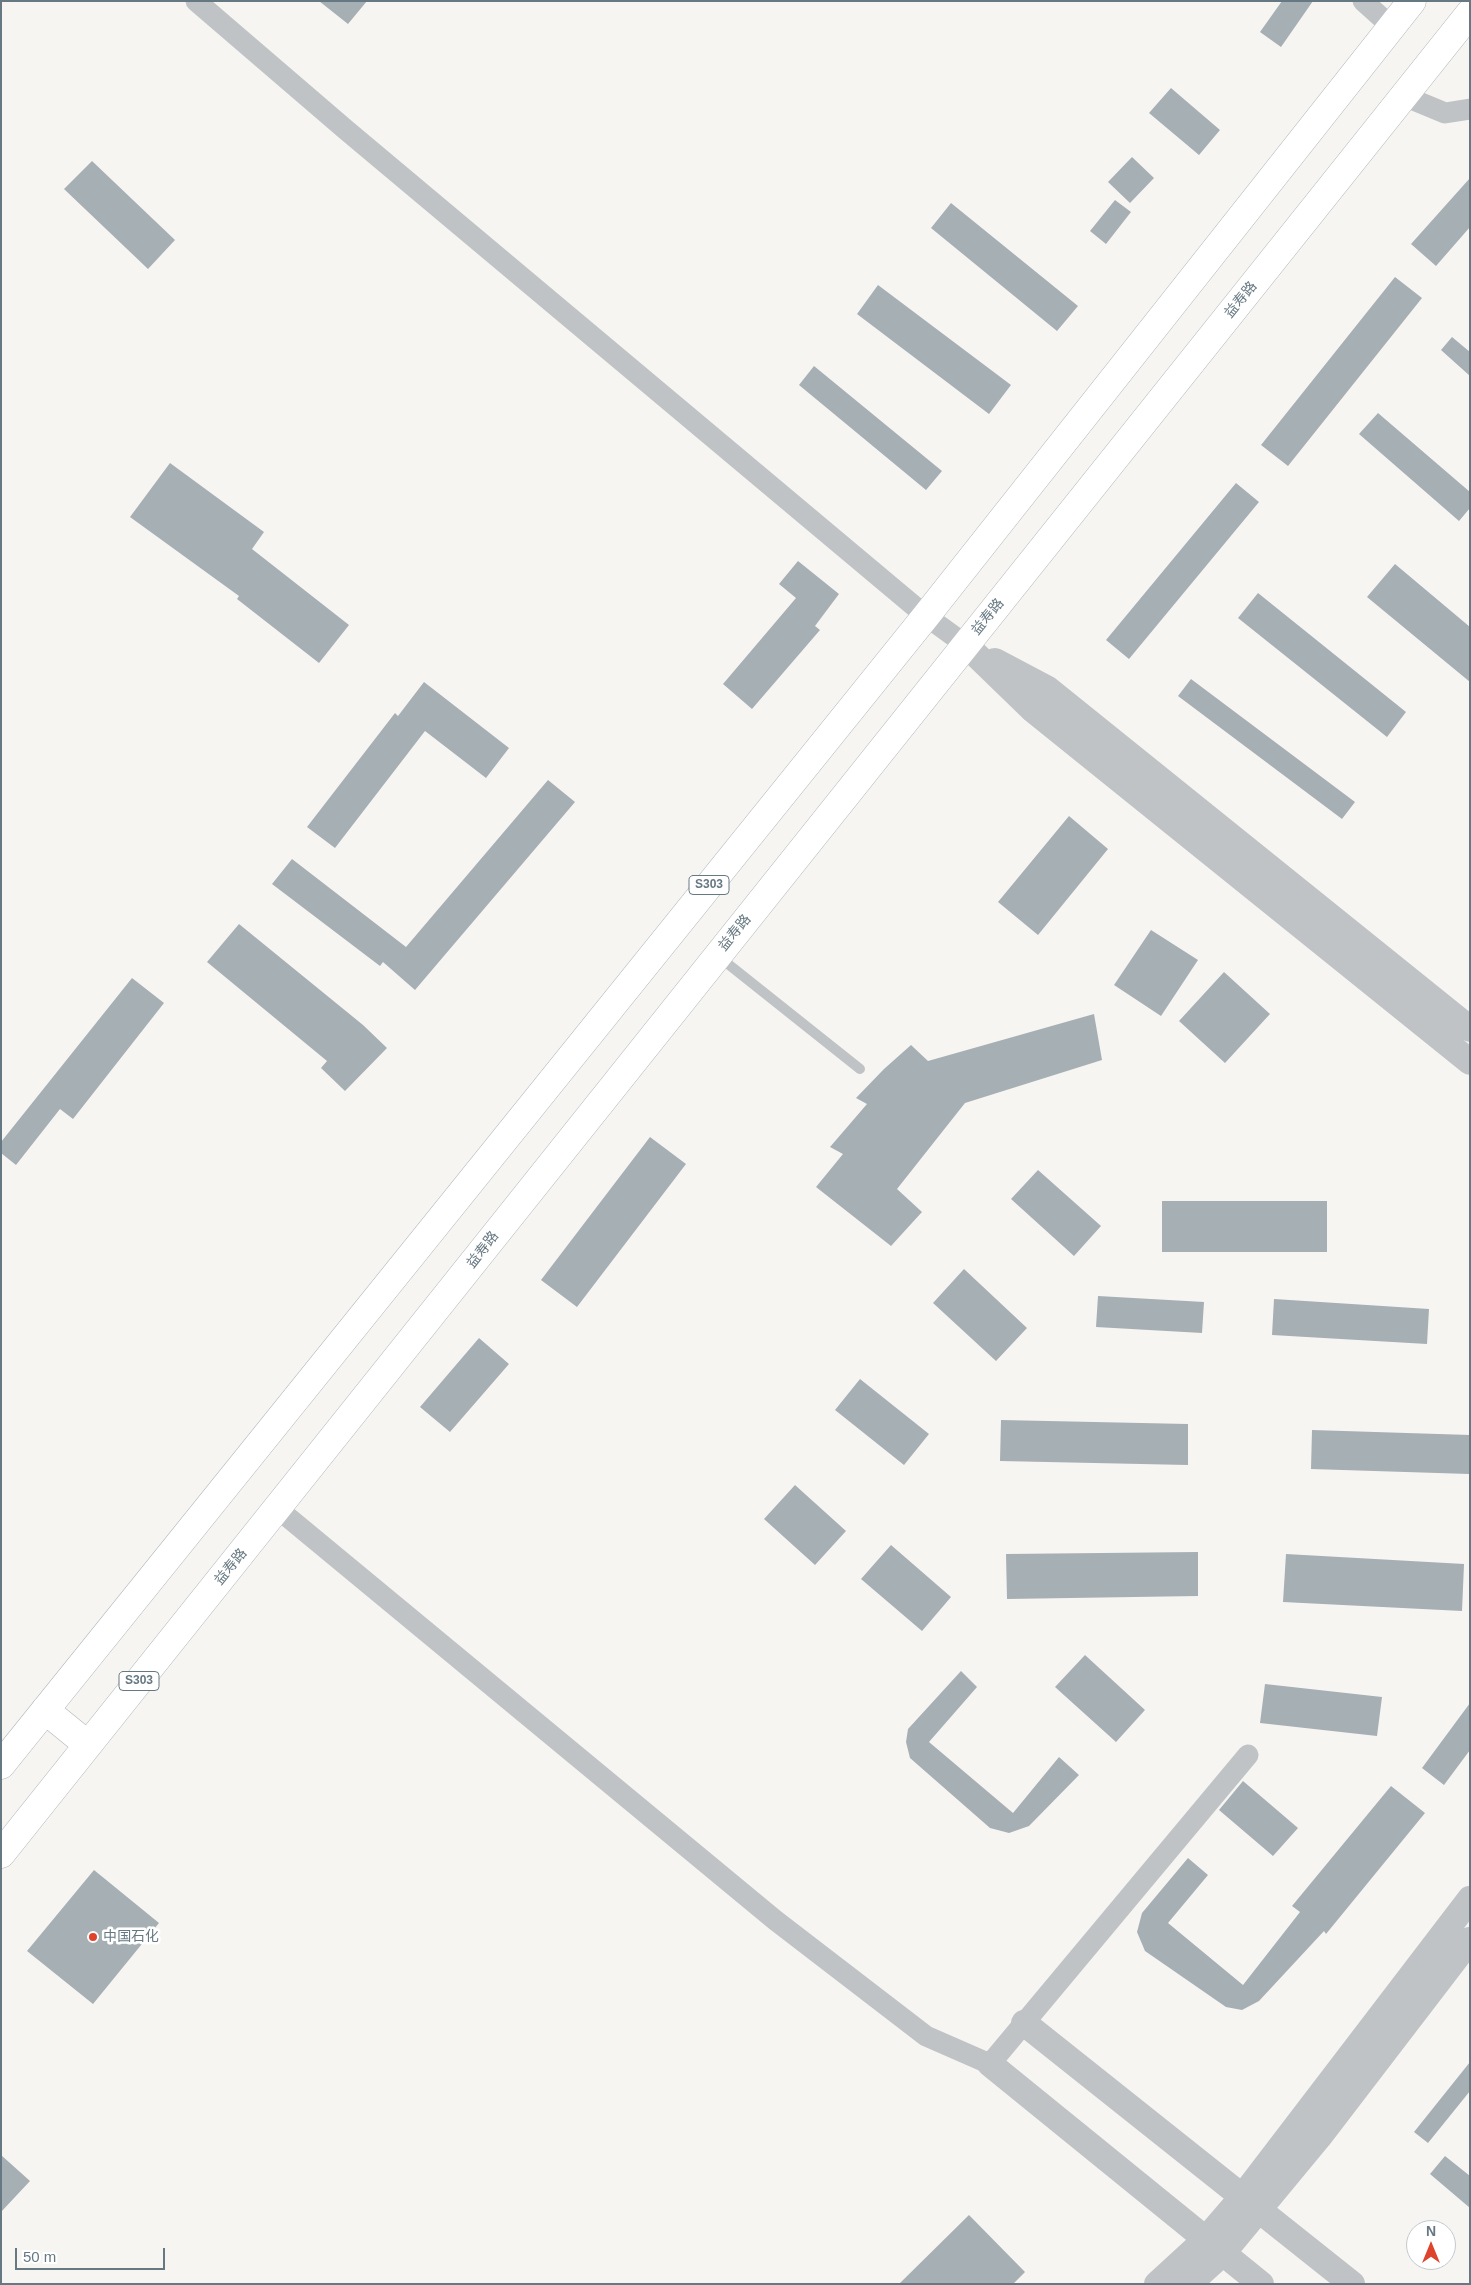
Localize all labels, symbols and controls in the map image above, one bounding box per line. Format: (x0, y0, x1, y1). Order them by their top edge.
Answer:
street label: 益寿路 (1221, 278, 1261, 322)
street label: 益寿路 (968, 595, 1008, 639)
road number: S303 (689, 876, 729, 894)
street label: 益寿路 (715, 911, 755, 955)
street label: 益寿路 (463, 1228, 503, 1272)
street label: 益寿路 (211, 1545, 251, 1589)
road number: S303 (119, 1672, 159, 1690)
place label: 中国石化 (103, 1929, 159, 1945)
marker: 中国石化 (87, 1931, 99, 1943)
north arrow (1406, 2220, 1456, 2270)
text: N (1426, 2223, 1436, 2239)
scale bar (18, 2238, 168, 2270)
text: 50 m (23, 2248, 56, 2265)

